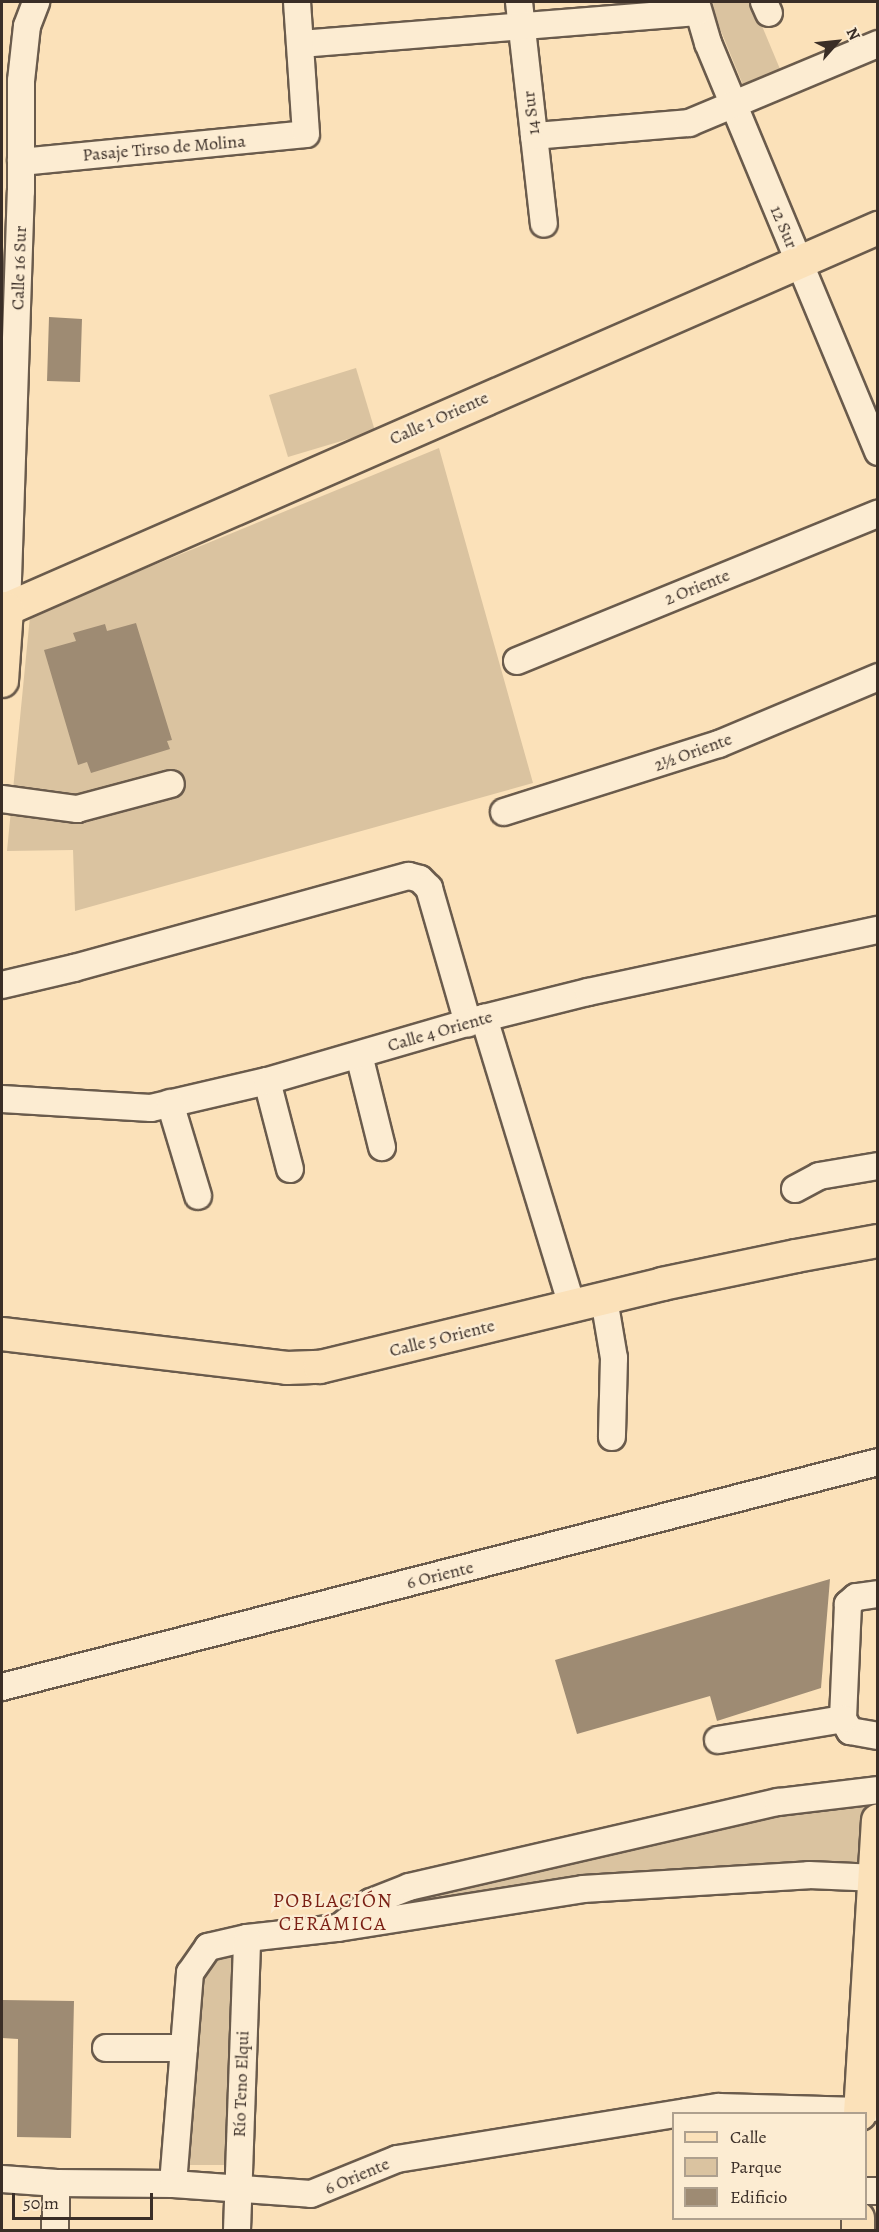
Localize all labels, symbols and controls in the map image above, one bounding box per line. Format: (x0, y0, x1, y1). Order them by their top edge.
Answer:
north arrow (807, 12, 867, 72)
text: N (841, 24, 865, 44)
street label: 14 Sur (518, 90, 544, 136)
street label: Pasaje Tirso de Molina (82, 130, 246, 166)
street label: 12 Sur (765, 202, 803, 252)
street label: Calle 16 Sur (7, 226, 31, 310)
street label: Calle 1 Oriente (386, 387, 492, 449)
street label: 2 Oriente (661, 564, 733, 610)
street label: 2½ Oriente (651, 728, 735, 776)
street label: Calle 4 Oriente (385, 1006, 495, 1056)
street label: Calle 5 Oriente (387, 1314, 497, 1362)
street label: 6 Oriente (404, 1556, 476, 1594)
district label: POBLACIÓN CERÁMICA (273, 1889, 393, 1936)
street label: Río Teno Elqui (228, 2030, 254, 2138)
legend (672, 2112, 867, 2220)
text: Calle (730, 2125, 767, 2149)
street label: 6 Oriente (321, 2153, 393, 2199)
text: Parque (730, 2155, 782, 2179)
scale bar (15, 2181, 156, 2219)
text: Edificio (730, 2185, 787, 2209)
text: 50 m (23, 2191, 59, 2215)

